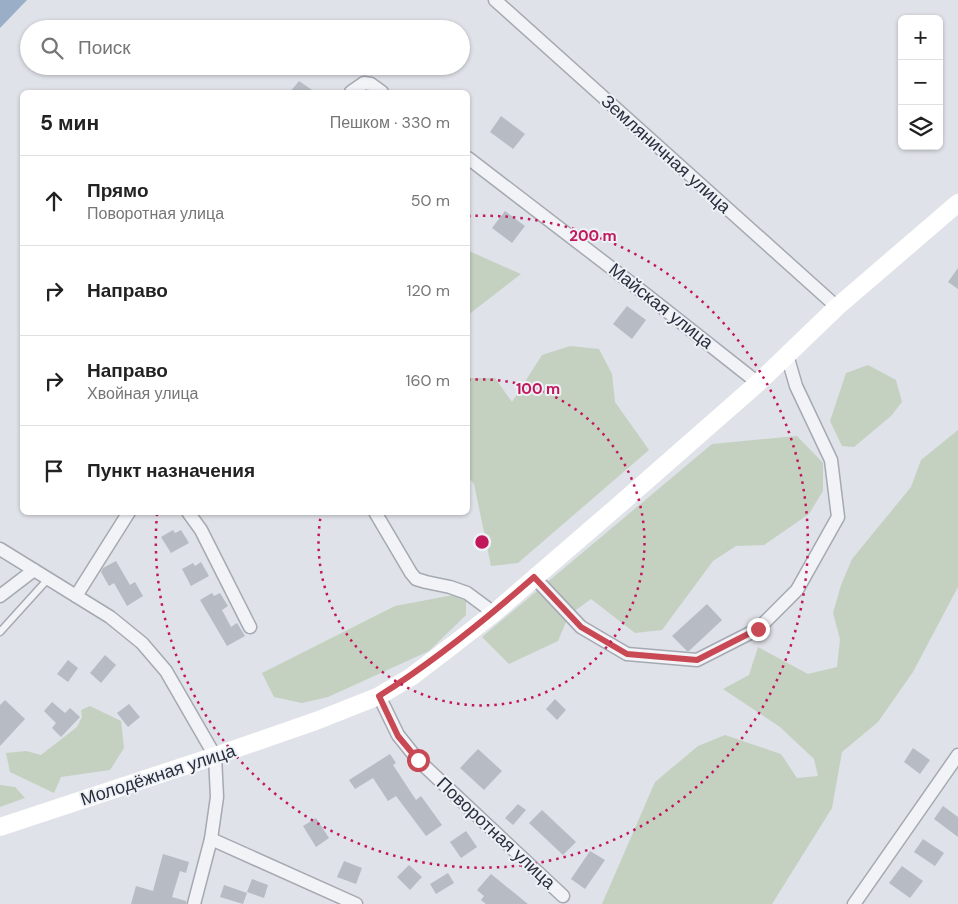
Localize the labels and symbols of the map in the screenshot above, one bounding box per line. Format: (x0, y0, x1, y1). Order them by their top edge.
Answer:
street label: Земляничная улица (596, 89, 737, 219)
text: 200 m (569, 226, 617, 246)
street label: Майская улица (604, 258, 719, 355)
text: 100 m (516, 379, 560, 399)
centre of rings (473, 533, 491, 551)
route end (747, 618, 770, 641)
street label: Молодёжная улица (77, 738, 240, 811)
route start (407, 749, 430, 772)
street label: Поворотная улица (431, 772, 561, 895)

